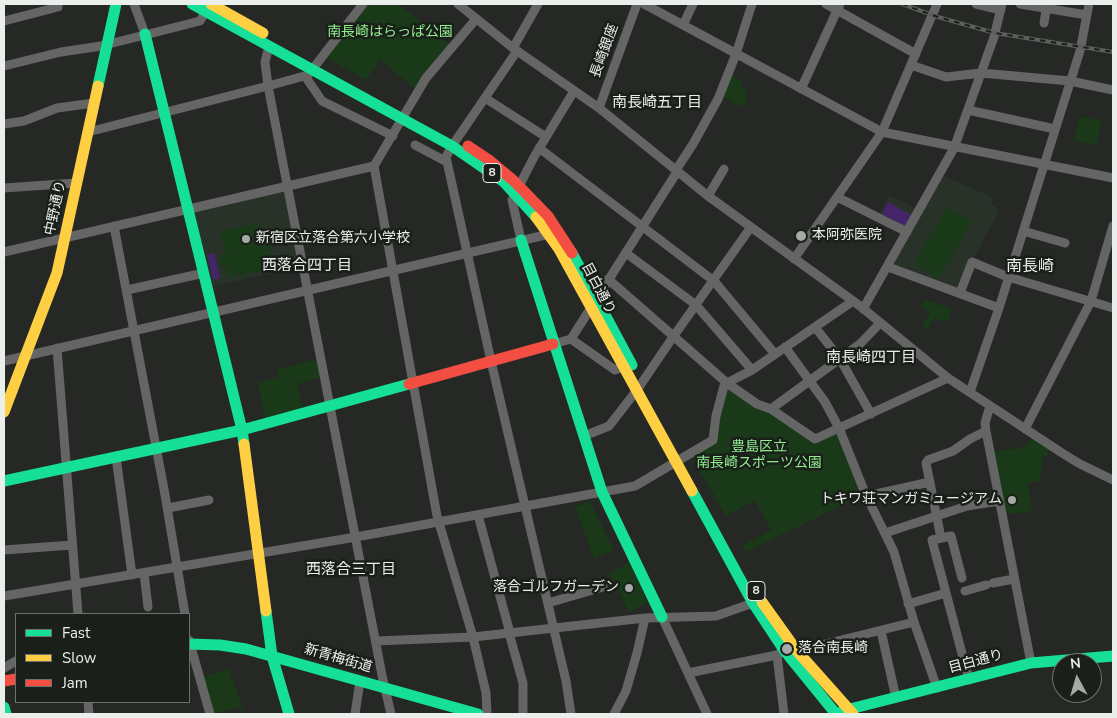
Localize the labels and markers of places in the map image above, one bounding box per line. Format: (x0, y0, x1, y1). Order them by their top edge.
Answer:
place label: 本阿弥医院 (812, 228, 882, 244)
marker: 本阿弥医院 (794, 229, 808, 243)
place label: 新宿区立落合第六小学校 (256, 231, 410, 247)
marker: 新宿区立落合第六小学校 (240, 233, 252, 245)
place label: トキワ荘マンガミュージアム (820, 492, 1002, 508)
marker: トキワ荘マンガミュージアム (1006, 494, 1018, 506)
place label: 落合ゴルフガーデン (493, 580, 619, 596)
marker: 落合ゴルフガーデン (623, 582, 635, 594)
place label: 落合南長崎 (798, 641, 868, 657)
marker: 落合南長崎 (780, 642, 794, 656)

